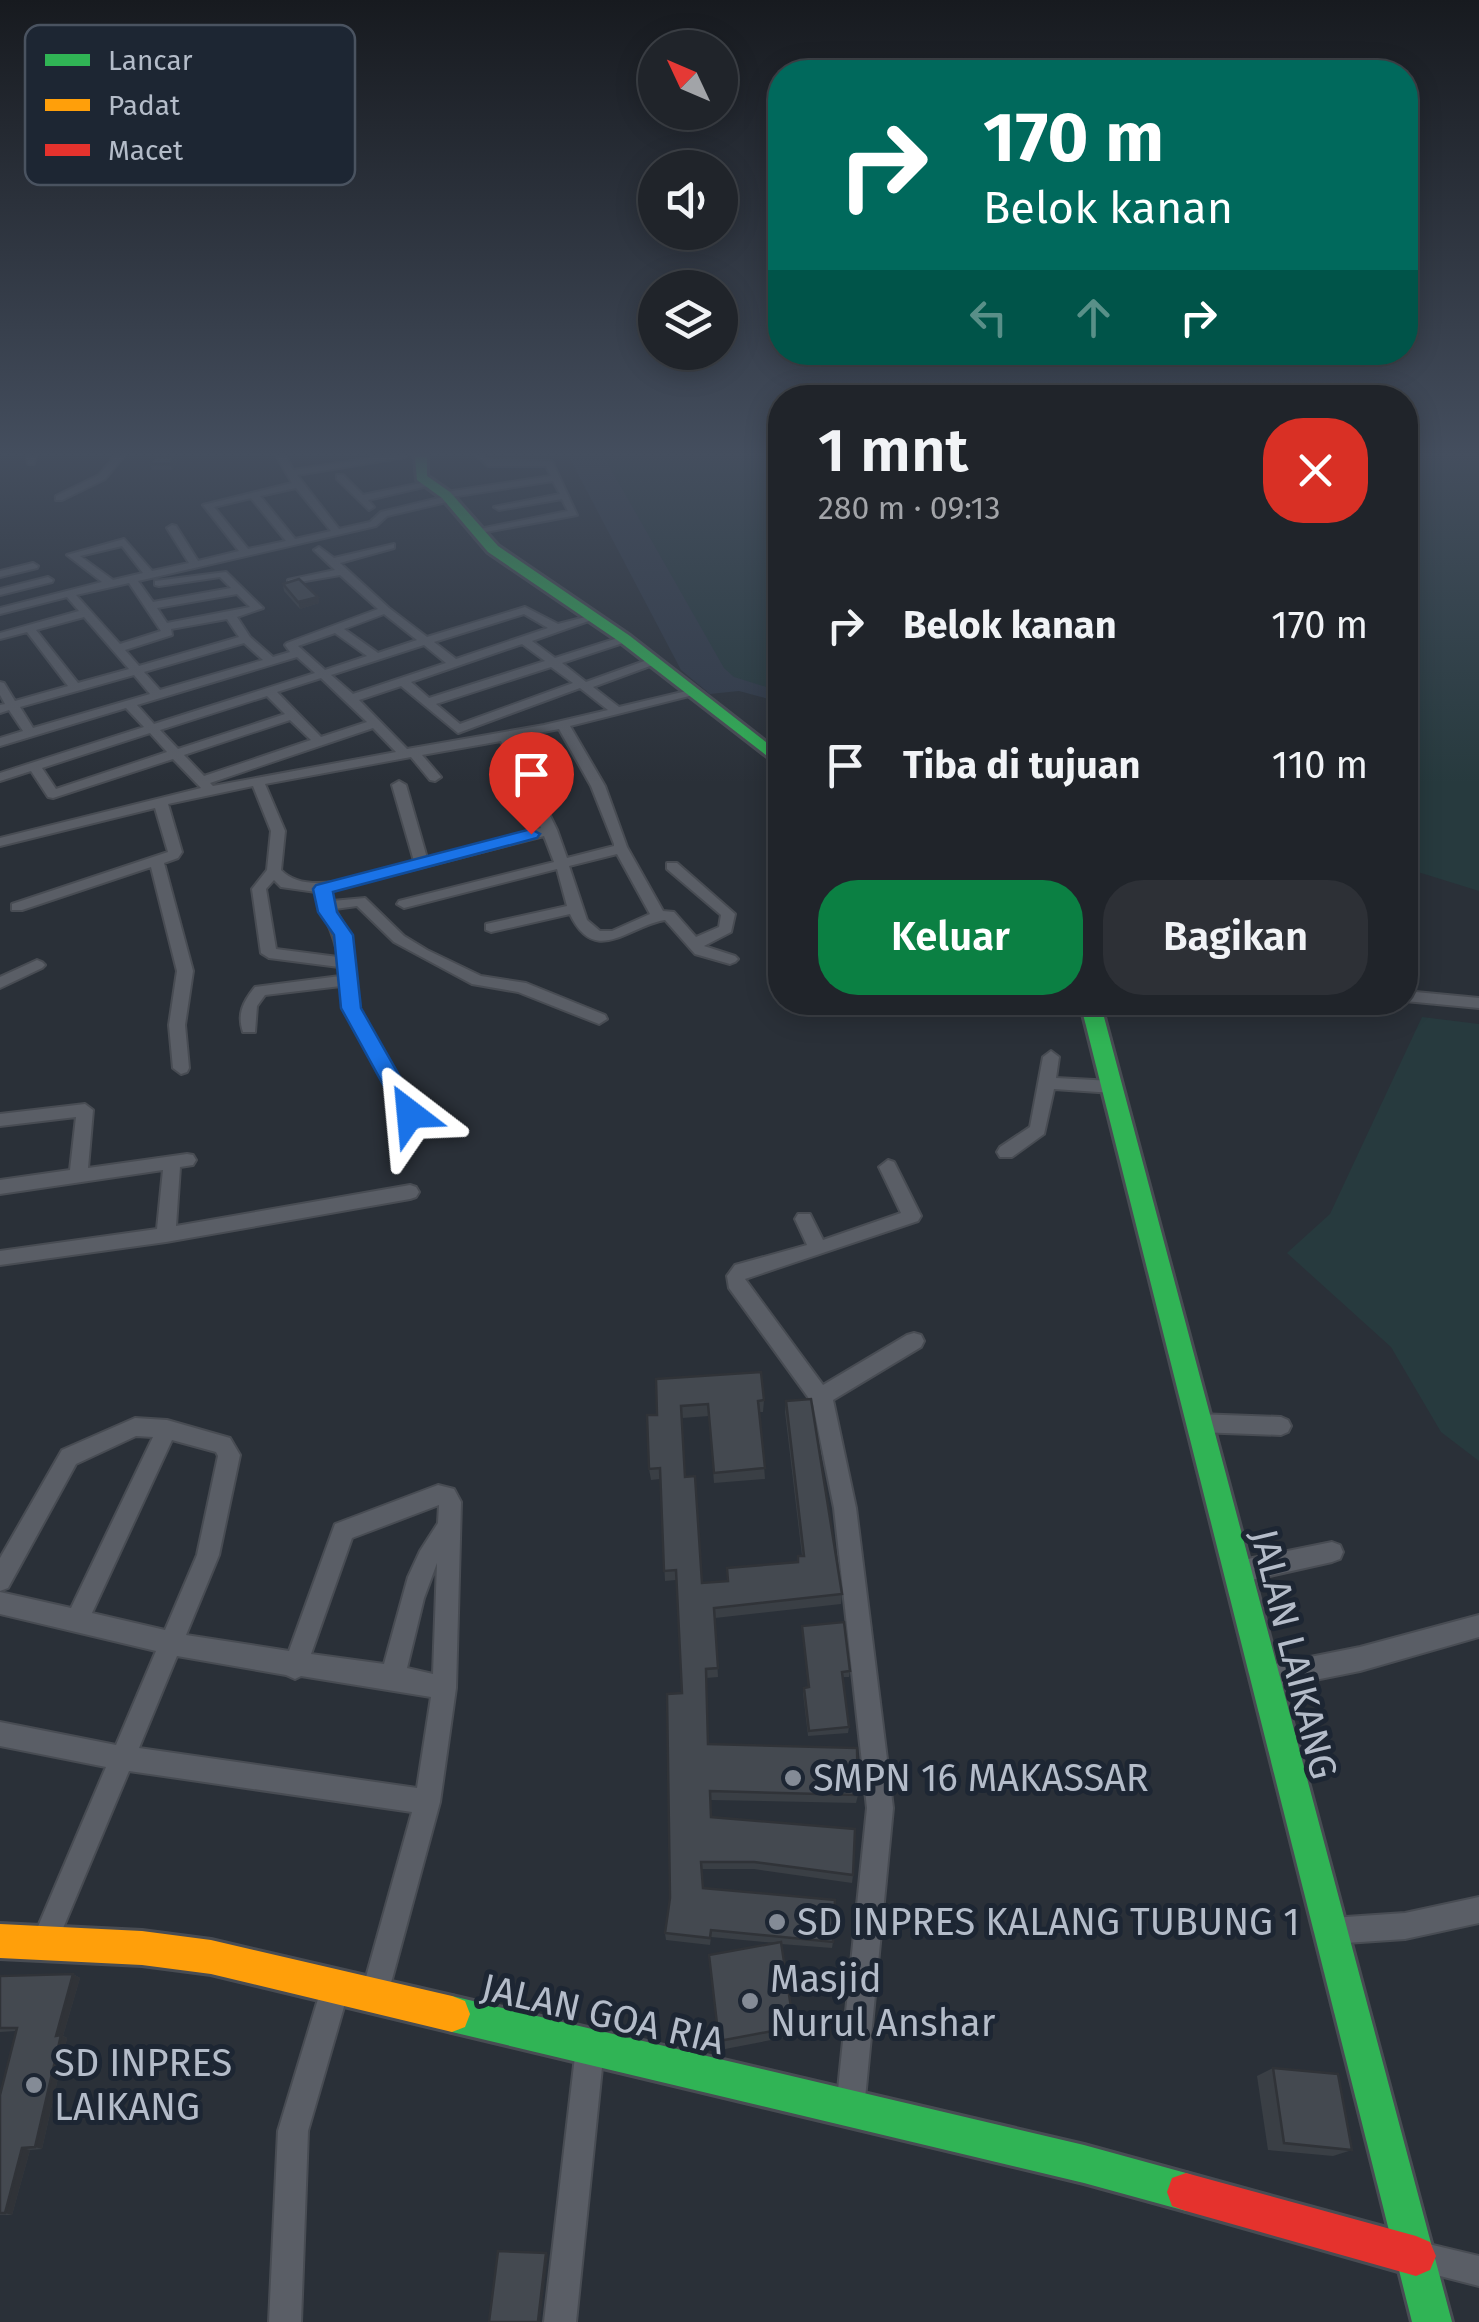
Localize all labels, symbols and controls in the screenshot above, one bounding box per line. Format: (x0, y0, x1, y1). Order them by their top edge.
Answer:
legend (25, 25, 355, 185)
north arrow (638, 30, 738, 130)
map controls (638, 30, 738, 370)
text: Lancar (108, 44, 193, 77)
text: Padat (108, 89, 181, 122)
text: 170 m (983, 96, 1164, 180)
icon: right (818, 100, 948, 230)
text: Macet (108, 134, 184, 167)
button: sound (638, 150, 738, 250)
text: Belok kanan (983, 181, 1233, 235)
button: layers (638, 270, 738, 370)
icon: left (961, 290, 1016, 345)
icon: ahead (1066, 290, 1121, 345)
icon: right (1171, 290, 1226, 345)
text: 1 mnt (818, 415, 968, 487)
button: close (1263, 418, 1368, 523)
text: 280 m · 09:13 (818, 489, 1000, 527)
icon: right (818, 598, 873, 653)
text: Belok kanan (903, 602, 1117, 648)
text: 170 m (1271, 602, 1368, 648)
pin (489, 732, 574, 835)
icon: arrive (818, 738, 873, 793)
text: Tiba di tujuan (903, 742, 1140, 788)
text: 110 m (1272, 742, 1368, 788)
icon: arrive (504, 747, 559, 802)
button: Keluar (818, 880, 1083, 995)
button: Bagikan (1103, 880, 1368, 995)
position arrow (358, 1062, 462, 1166)
street label: JALAN LAIKANG (1241, 1524, 1347, 1784)
place label: SMPN 16 MAKASSAR (813, 1755, 1149, 1801)
marker: SMPN 16 MAKASSAR (782, 1767, 804, 1789)
place label: SD INPRES KALANG TUBUNG 1 (797, 1899, 1300, 1945)
marker: SD INPRES KALANG TUBUNG 1 (766, 1911, 788, 1933)
place label: Masjid Nurul Anshar (770, 1956, 996, 2046)
street label: JALAN GOA RIA (477, 1964, 729, 2064)
marker: Masjid Nurul Anshar (739, 1990, 761, 2012)
place label: SD INPRES LAIKANG (54, 2040, 232, 2130)
marker: SD INPRES LAIKANG (23, 2074, 45, 2096)

